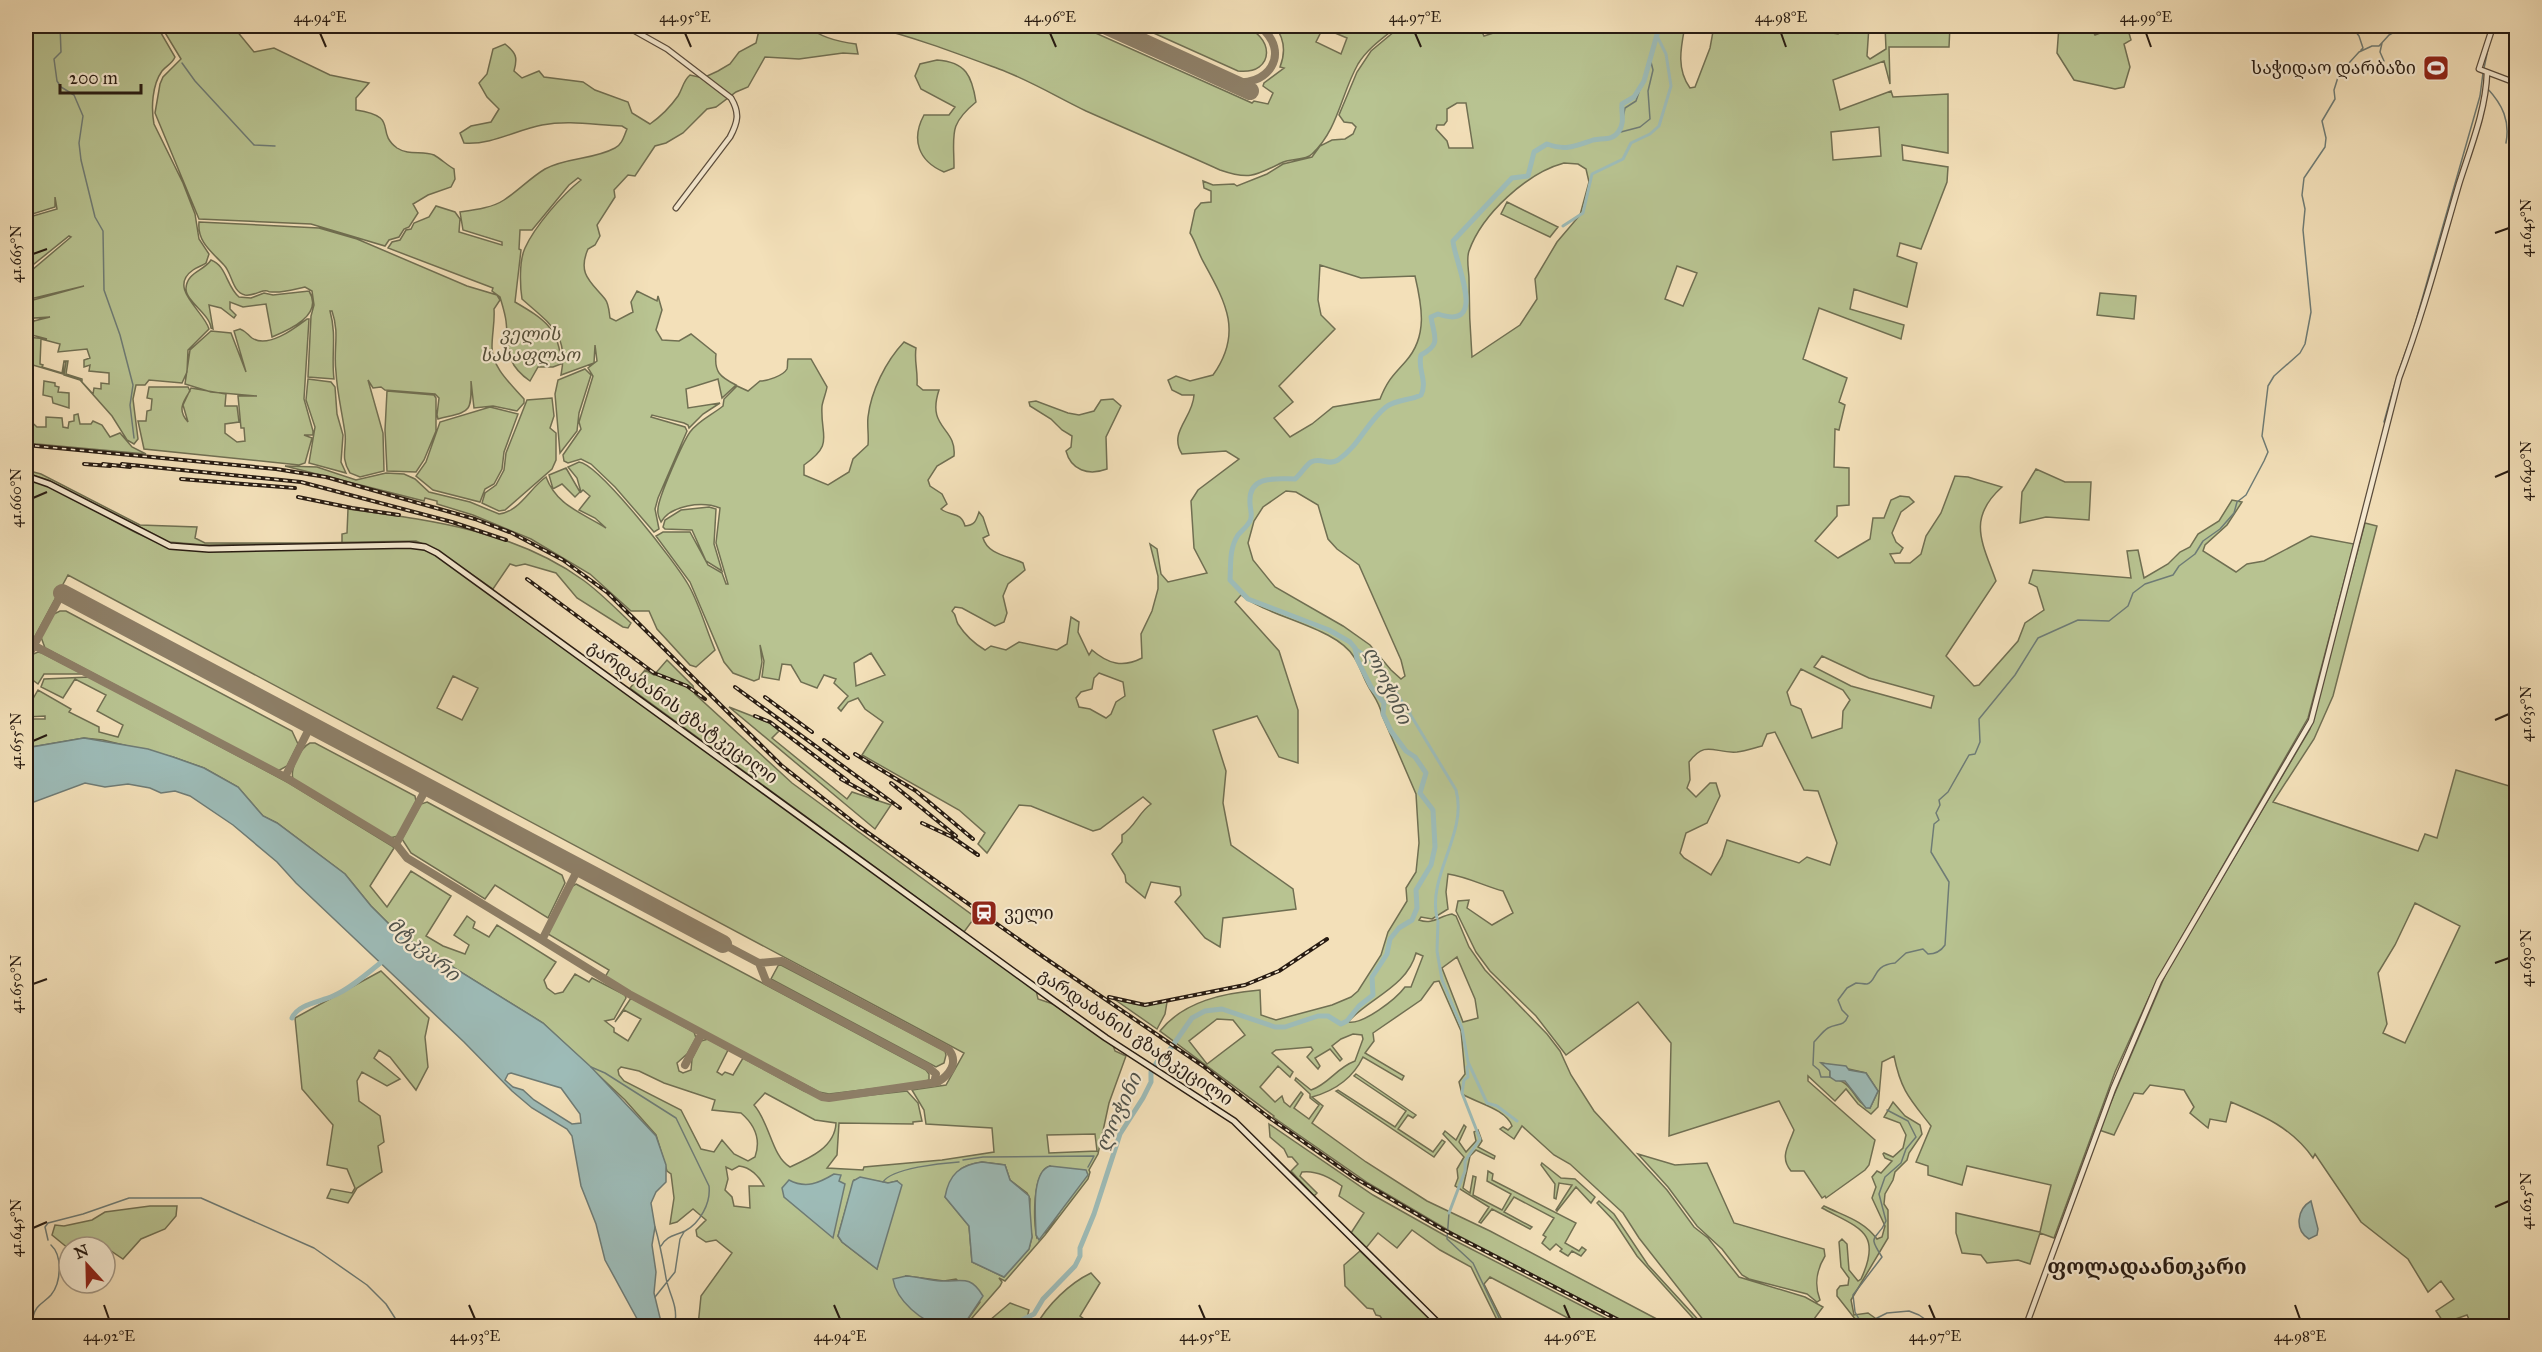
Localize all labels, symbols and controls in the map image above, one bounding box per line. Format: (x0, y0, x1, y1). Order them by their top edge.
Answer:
text: 44.94°E (294, 8, 347, 26)
text: 44.95°E (659, 8, 711, 26)
text: 44.96°E (1024, 8, 1076, 26)
text: 44.97°E (1389, 8, 1441, 26)
text: 44.98°E (1755, 8, 1807, 26)
text: 44.99°E (2120, 8, 2172, 26)
sports icon: საჭიდაო დარბაზი (2421, 53, 2451, 83)
scale bar (60, 57, 141, 95)
place label: საჭიდაო დარბაზი (2251, 57, 2416, 79)
text: 200 m (69, 67, 118, 89)
text: 41.645°N (2517, 198, 2535, 257)
text: 41.665°N (7, 225, 25, 283)
park label: ველის სასაფლაო (480, 323, 581, 366)
text: 41.640°N (2517, 441, 2535, 501)
text: 41.660°N (7, 468, 25, 528)
street label: გარდაბანის გზატკეცილი (583, 636, 783, 788)
water label: ლოჭინი (1358, 642, 1418, 730)
text: 41.635°N (2517, 686, 2535, 742)
text: 41.655°N (7, 712, 25, 770)
station icon: ველი (969, 898, 999, 928)
place label: ველი (1004, 902, 1054, 924)
water label: მტკვარი (382, 912, 466, 988)
text: 41.630°N (2517, 929, 2535, 987)
text: 41.650°N (7, 954, 25, 1013)
street label: გარდაბანის გზატკეცილი (1035, 964, 1237, 1110)
water label: ლოჭინი (1089, 1068, 1148, 1155)
text: 41.625°N (2517, 1172, 2535, 1230)
text: 41.645°N (7, 1198, 25, 1257)
north arrow (57, 1235, 117, 1295)
text: N (72, 1240, 92, 1263)
district label: ფოლადაანთკარი (2047, 1254, 2247, 1280)
text: 44.92°E (83, 1327, 135, 1345)
text: 44.93°E (450, 1327, 500, 1345)
text: 44.94°E (814, 1327, 867, 1345)
text: 44.95°E (1179, 1327, 1231, 1345)
text: 44.96°E (1544, 1327, 1596, 1345)
text: 44.97°E (1909, 1327, 1961, 1345)
text: 44.98°E (2274, 1327, 2326, 1345)

